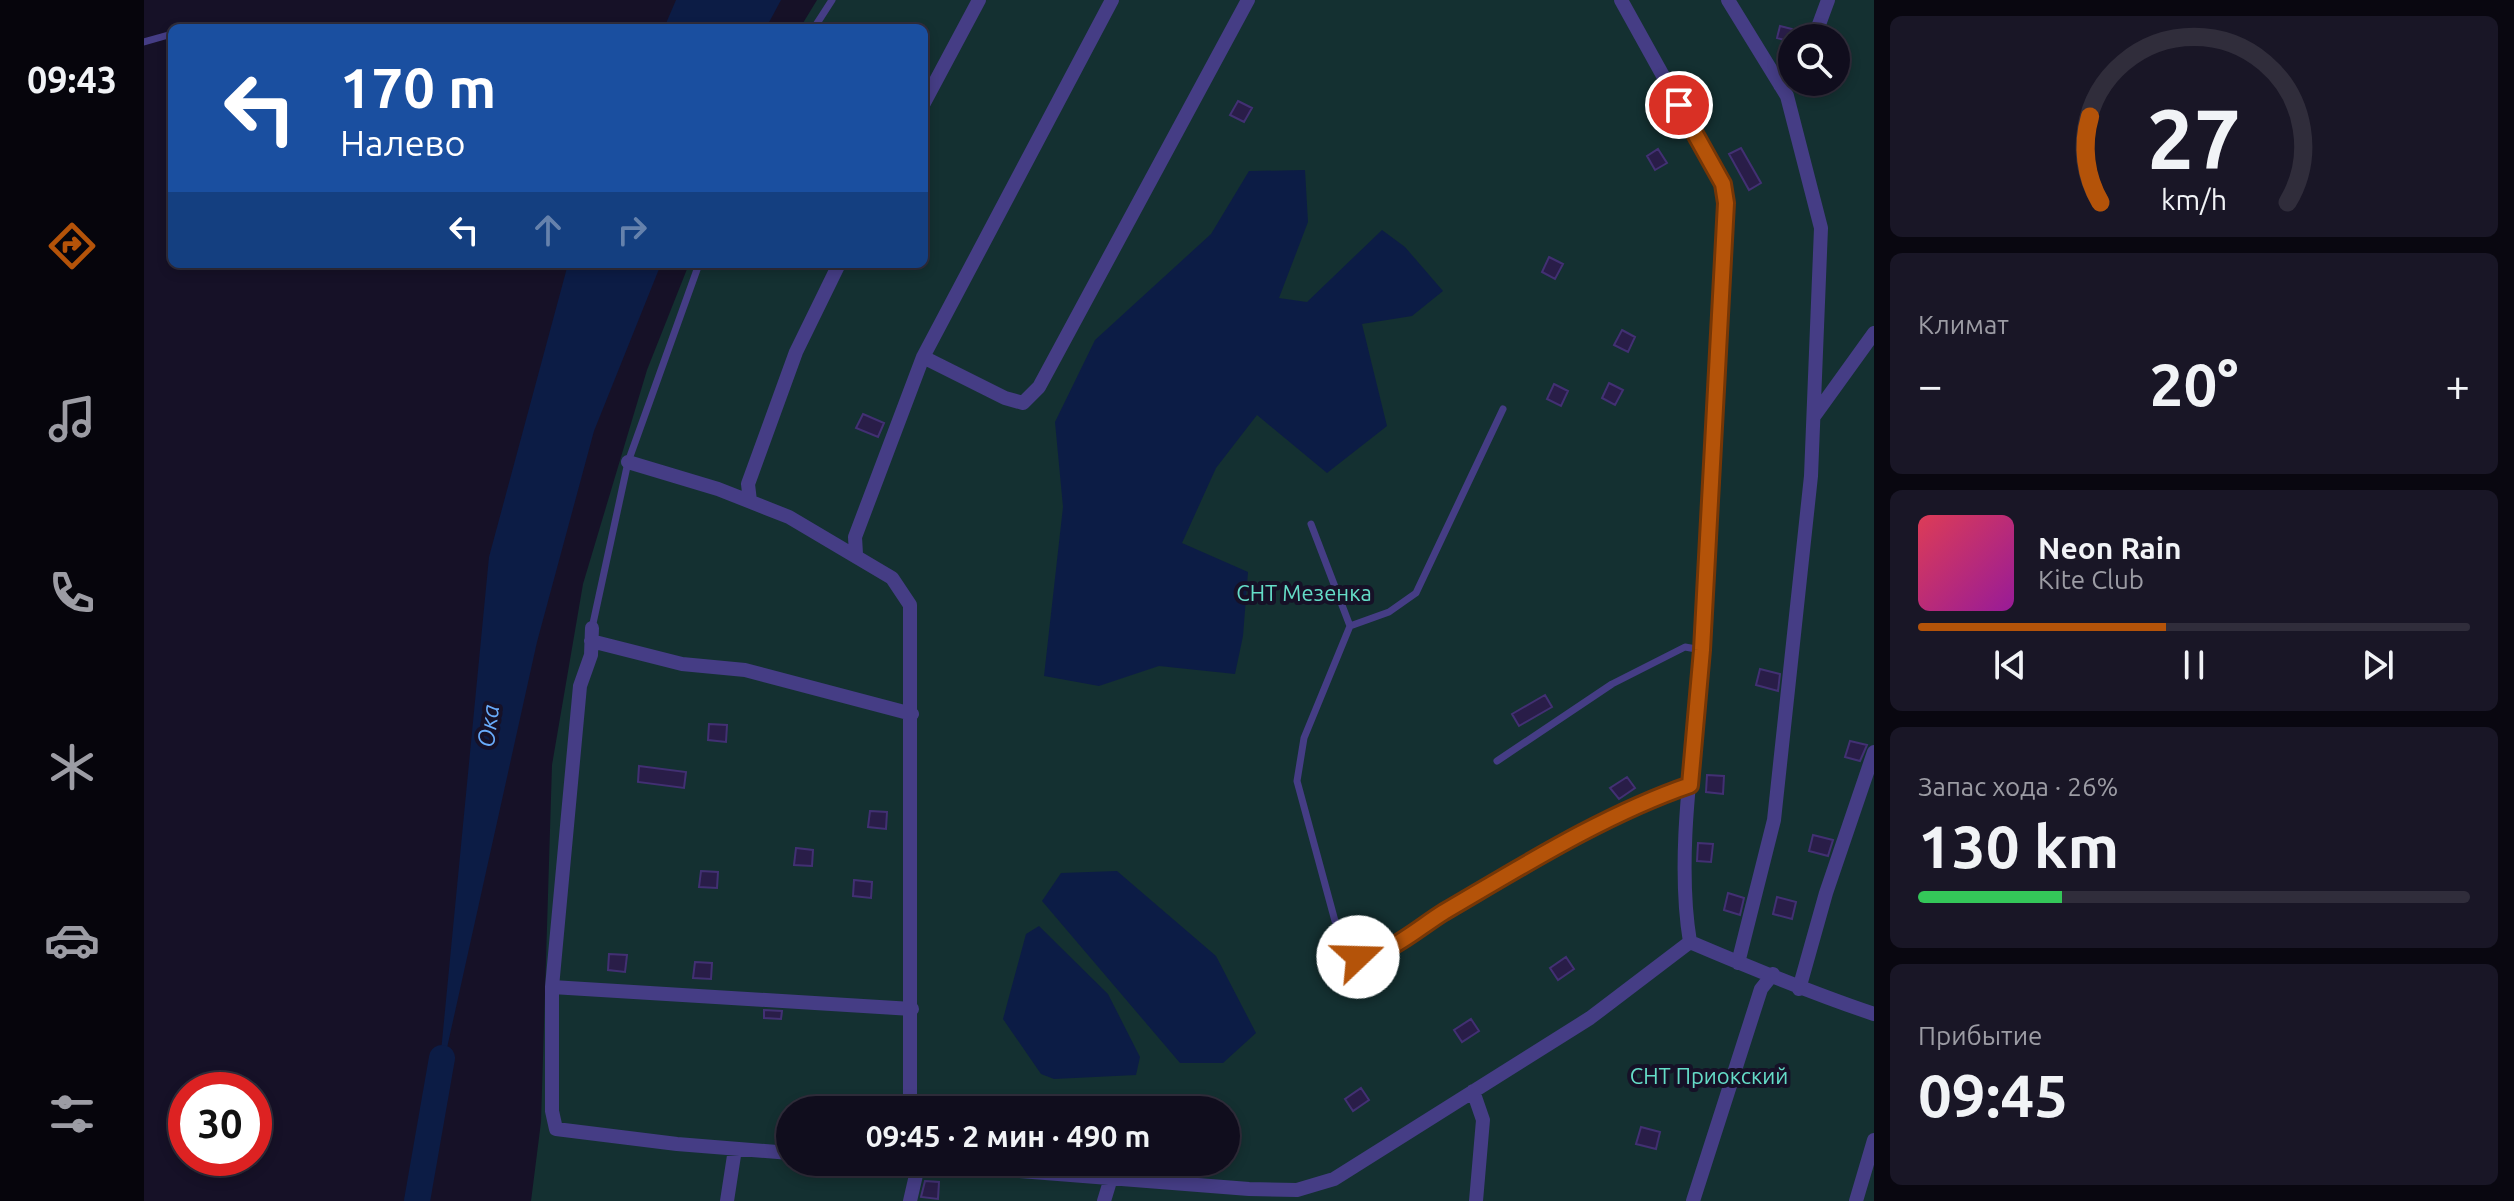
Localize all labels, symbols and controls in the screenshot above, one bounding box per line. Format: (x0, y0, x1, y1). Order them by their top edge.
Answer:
map controls (1778, 24, 1850, 96)
button: search (1778, 24, 1850, 96)
icon: left (208, 56, 312, 160)
text: 170 m (340, 56, 496, 119)
text: 09:43 (27, 59, 117, 100)
pin (1645, 71, 1713, 139)
icon: arrive (1657, 83, 1701, 127)
text: 27 (2147, 90, 2241, 184)
text: Налево (340, 122, 465, 163)
text: km/h (2161, 183, 2227, 215)
icon: left (442, 208, 486, 252)
icon: ahead (526, 208, 570, 252)
icon: right (610, 208, 654, 252)
icon: directions (44, 218, 100, 274)
text: Климат (1918, 310, 2009, 339)
text: 20° (2150, 350, 2238, 417)
text: − (1918, 360, 1943, 409)
text: + (2445, 360, 2470, 409)
icon: music (44, 391, 100, 447)
text: Neon Rain (2038, 531, 2182, 565)
icon: phone (44, 565, 100, 621)
text: Kite Club (2038, 565, 2144, 594)
park label: СНТ Мезенка (1236, 580, 1372, 605)
icon: previous (1988, 643, 2032, 687)
icon: pause (2172, 643, 2216, 687)
icon: next (2356, 643, 2400, 687)
water label: Ока (472, 703, 504, 749)
icon: climate (44, 739, 100, 795)
text: Запас хода · 26% (1918, 772, 2118, 801)
text: 130 km (1918, 812, 2119, 879)
icon: car (44, 912, 100, 968)
position arrow (1316, 915, 1400, 999)
text: Прибытие (1918, 1021, 2042, 1050)
text: 09:45 (1918, 1061, 2068, 1128)
park label: СНТ Приокский (1630, 1063, 1788, 1088)
speed limit sign: 30 (168, 1072, 272, 1176)
icon: filters (44, 1086, 100, 1142)
text: 09:45 · 2 мин · 490 m (866, 1119, 1150, 1153)

